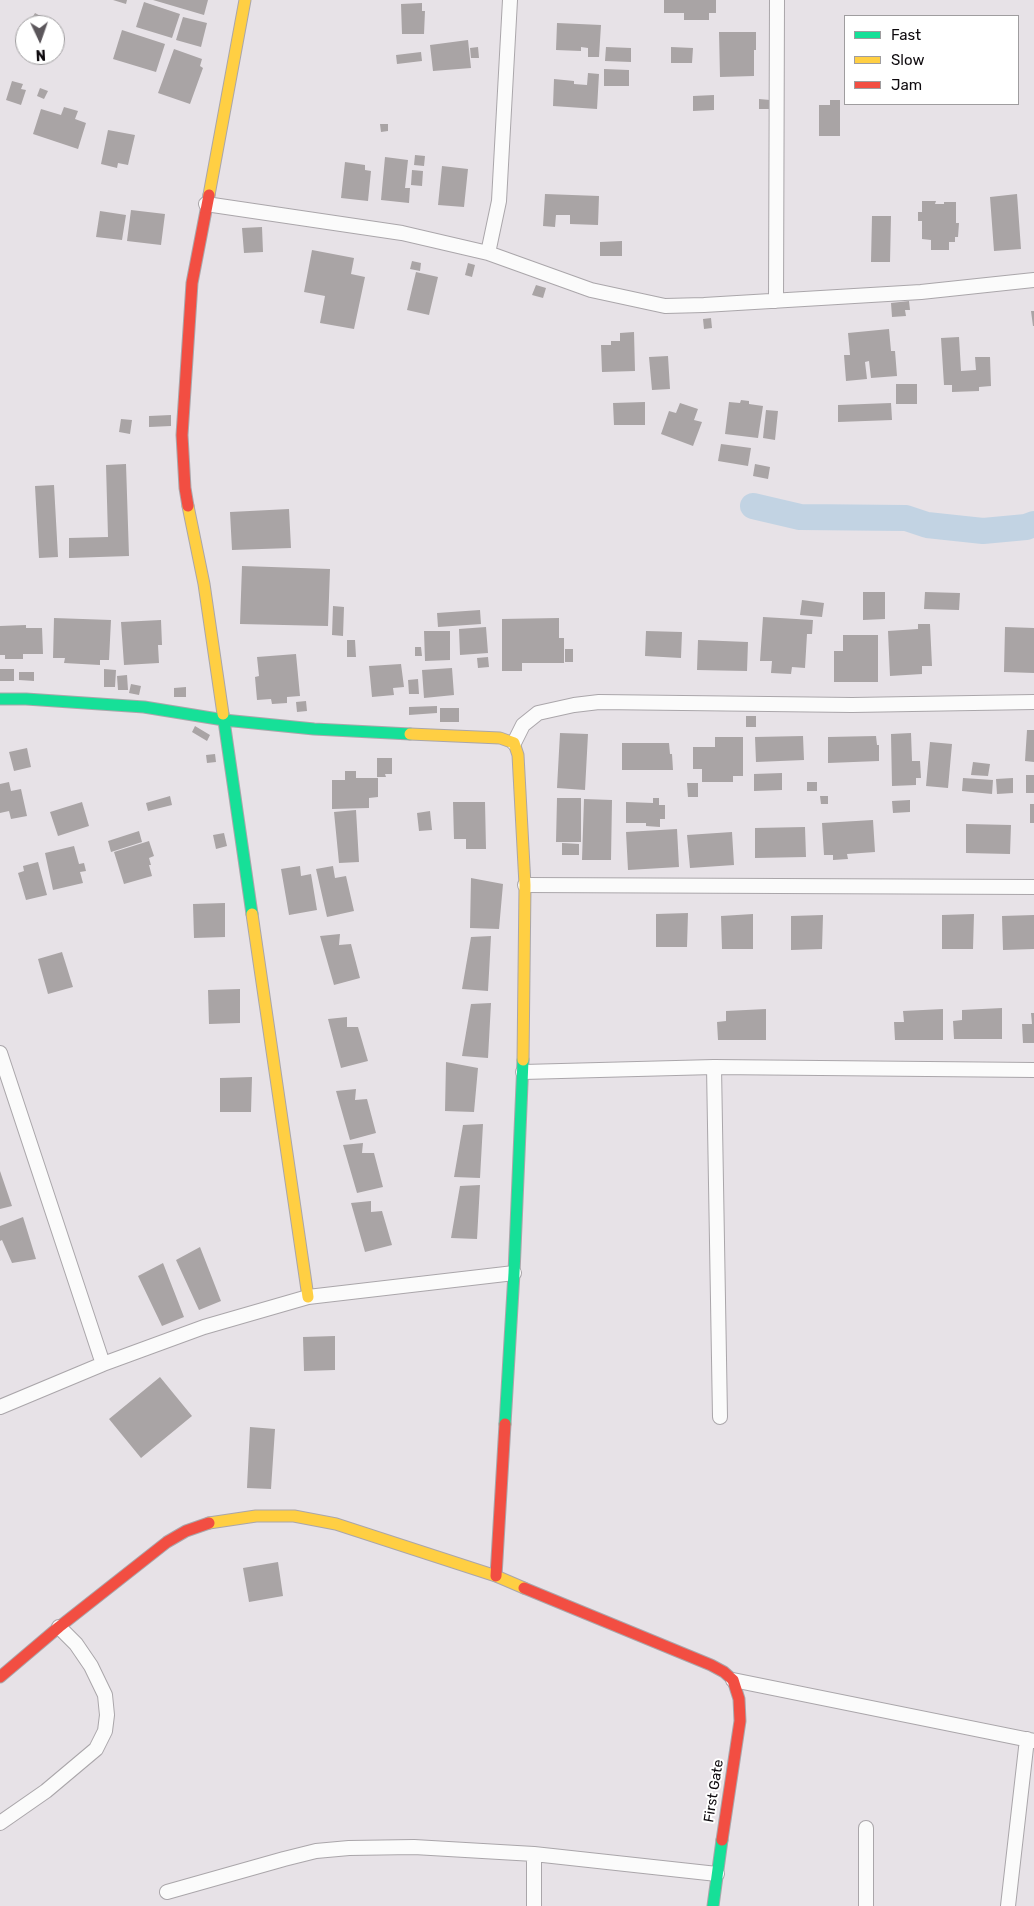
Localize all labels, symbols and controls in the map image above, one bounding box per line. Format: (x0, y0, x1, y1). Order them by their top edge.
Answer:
north arrow (15, 15, 65, 65)
legend (844, 15, 1019, 105)
text: Fast (891, 26, 921, 44)
text: N (35, 46, 46, 63)
text: Slow (891, 51, 924, 69)
text: Jam (891, 76, 922, 94)
street label: First Gate (701, 1758, 727, 1824)

